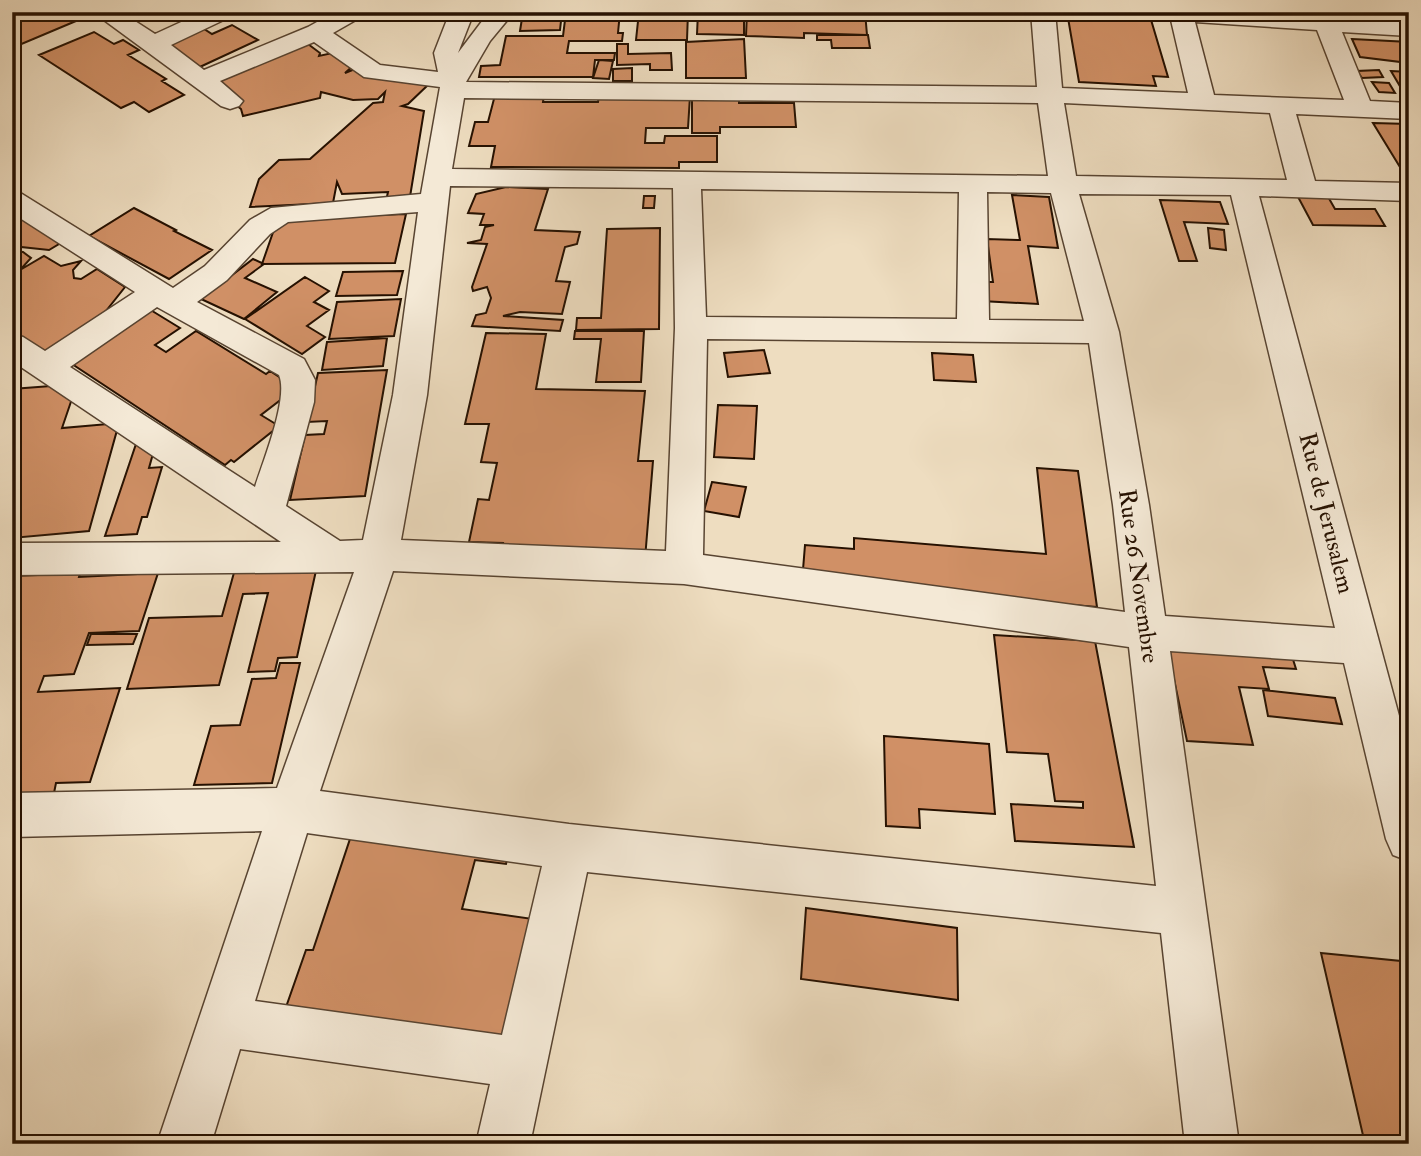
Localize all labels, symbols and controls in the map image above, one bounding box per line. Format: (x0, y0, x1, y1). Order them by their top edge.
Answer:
street label: Rue de Jerusalem (1292, 429, 1362, 597)
street label: Rue 26 Novembre (1111, 487, 1166, 665)

